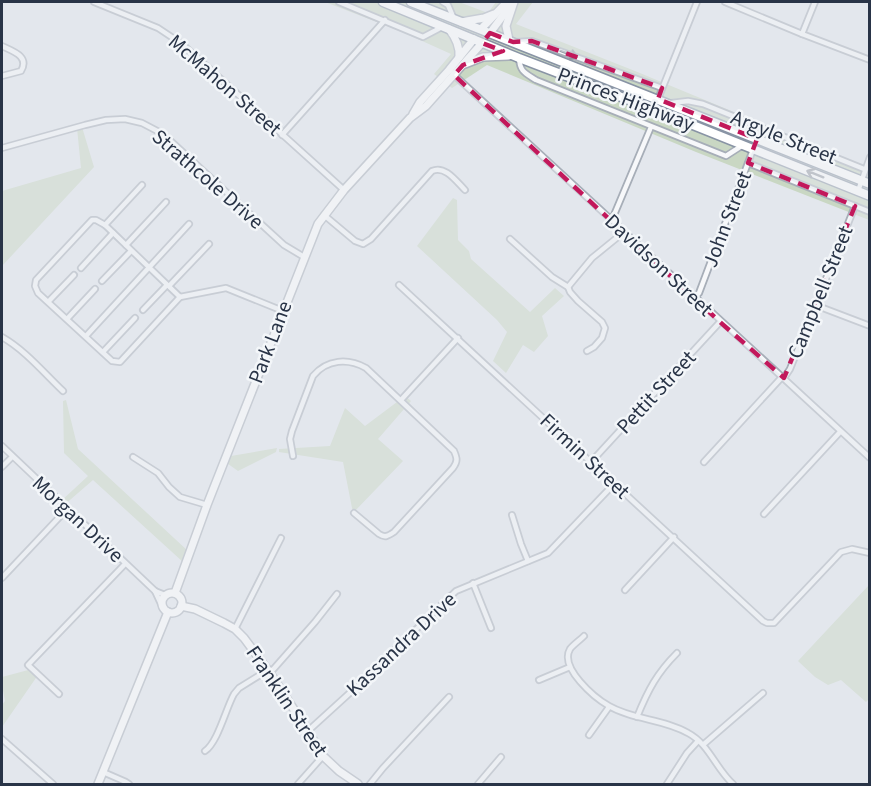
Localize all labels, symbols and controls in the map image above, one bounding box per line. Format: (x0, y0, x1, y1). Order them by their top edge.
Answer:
street label: McMahon Street (162, 27, 288, 143)
one-way arrow (560, 50, 578, 61)
street label: Princes Highway (553, 59, 699, 139)
street label: Argyle Street (727, 102, 841, 172)
street label: Strathcole Drive (146, 122, 270, 236)
street label: John Street (695, 166, 759, 272)
one-way arrow (807, 168, 825, 179)
street label: Davidson Street (598, 207, 720, 323)
street label: Campbell Street (780, 221, 860, 363)
street label: Park Lane (241, 296, 299, 388)
street label: Pettit Street (609, 344, 703, 440)
street label: Firmin Street (533, 406, 637, 506)
street label: Morgan Drive (25, 469, 131, 569)
street label: Kassandra Drive (339, 585, 463, 703)
street label: Franklin Street (239, 640, 335, 762)

